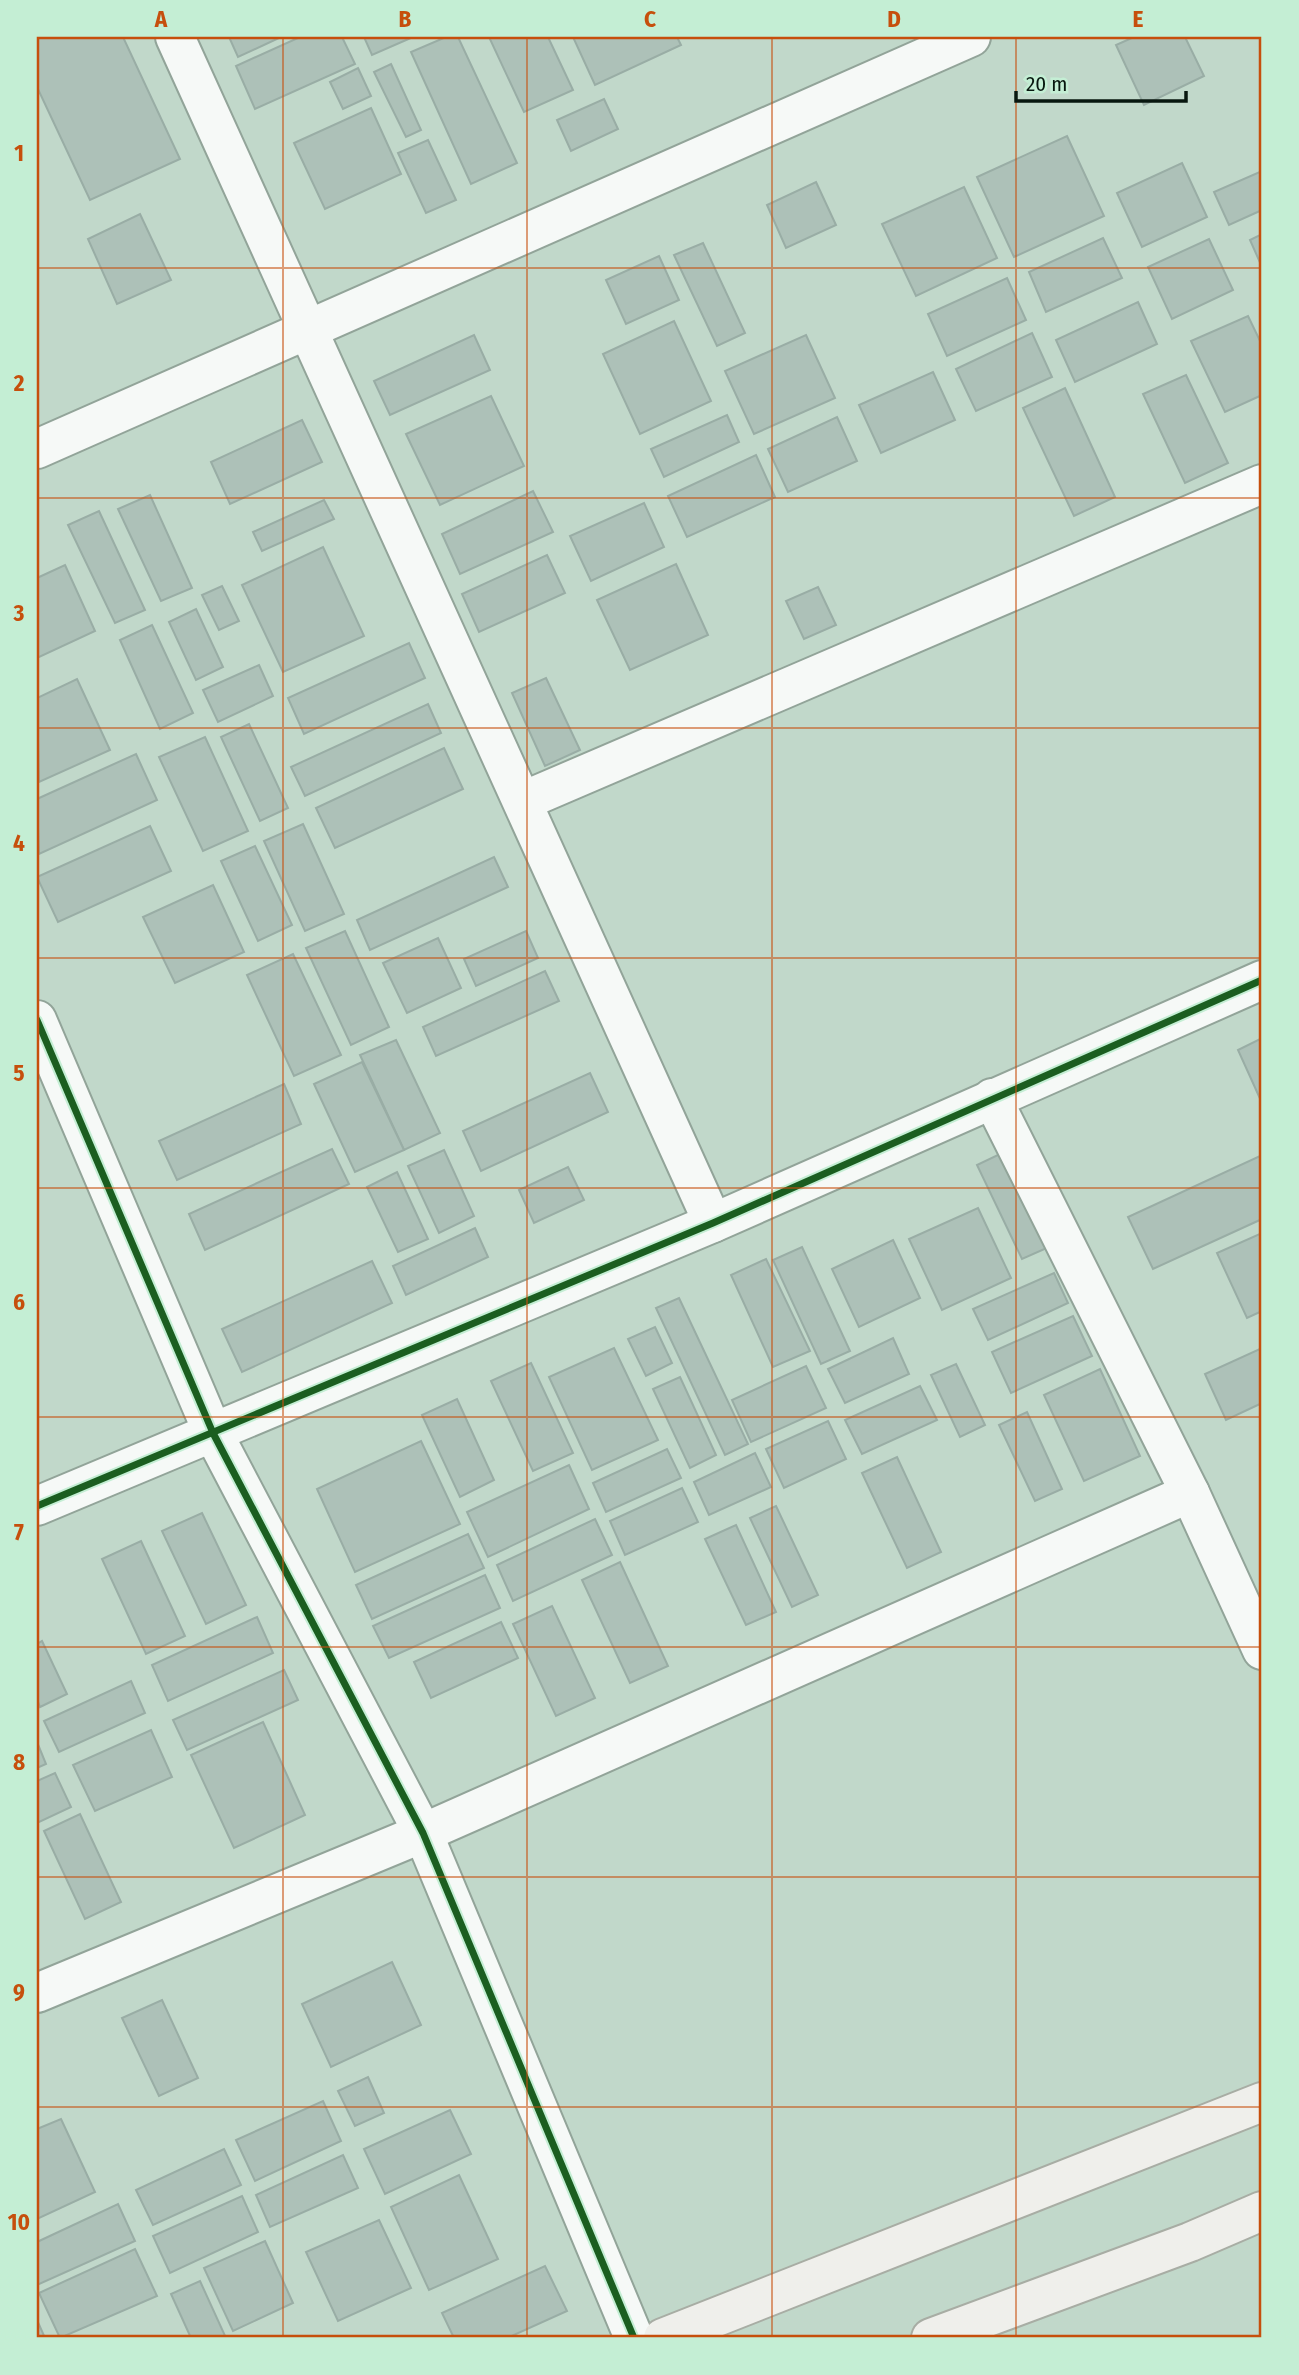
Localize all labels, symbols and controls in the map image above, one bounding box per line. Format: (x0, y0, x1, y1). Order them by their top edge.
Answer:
text: A (154, 5, 168, 33)
text: B (399, 5, 412, 33)
text: C (644, 5, 656, 33)
text: D (887, 5, 901, 33)
text: E (1133, 5, 1144, 33)
scale bar (1016, 60, 1185, 104)
text: 20 m (1026, 71, 1067, 97)
text: 1 (14, 139, 24, 167)
text: 2 (13, 369, 25, 397)
text: 3 (13, 599, 25, 627)
text: 4 (13, 829, 25, 857)
text: 5 (13, 1059, 25, 1087)
text: 6 (13, 1288, 25, 1316)
text: 7 (14, 1518, 24, 1546)
text: 8 (13, 1748, 25, 1776)
text: 9 (13, 1978, 25, 2006)
text: 10 (8, 2208, 30, 2236)

